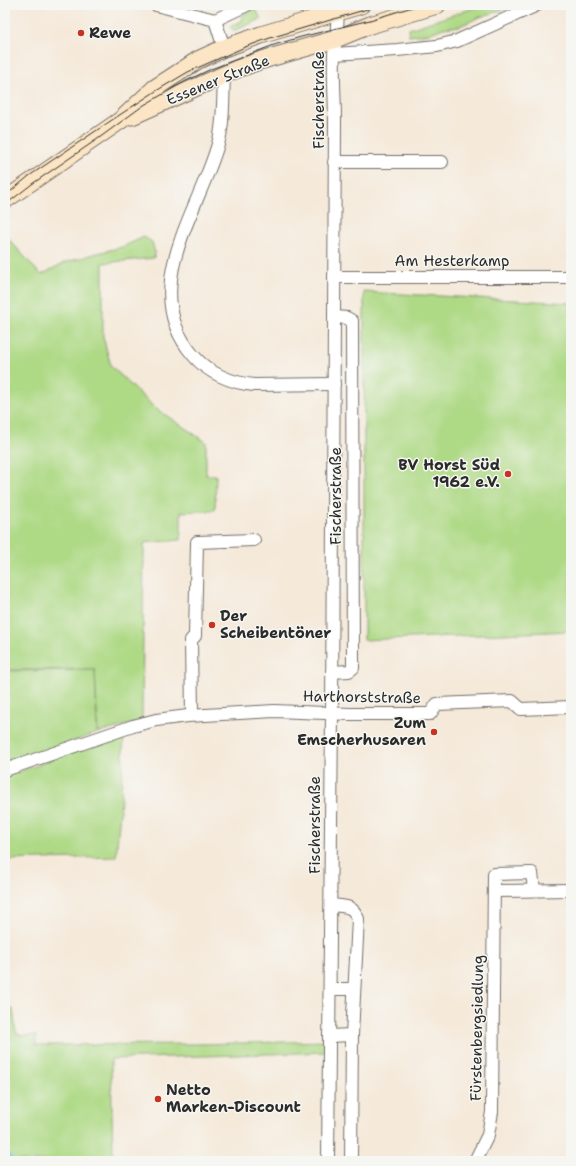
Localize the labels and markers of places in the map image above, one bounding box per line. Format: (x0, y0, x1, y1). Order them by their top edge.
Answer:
place label: Rewe (89, 23, 131, 43)
marker: Rewe (76, 28, 86, 38)
place label: BV Horst Süd 1962 e.V. (398, 455, 500, 492)
marker: BV Horst Süd 1962 e.V. (503, 469, 513, 479)
place label: Der Scheibentöner (220, 606, 331, 643)
marker: Der Scheibentöner (207, 620, 217, 630)
place label: Zum Emscherhusaren (297, 713, 426, 750)
marker: Zum Emscherhusaren (429, 727, 439, 737)
place label: Netto Marken-Discount (166, 1080, 301, 1117)
marker: Netto Marken-Discount (153, 1094, 163, 1104)

